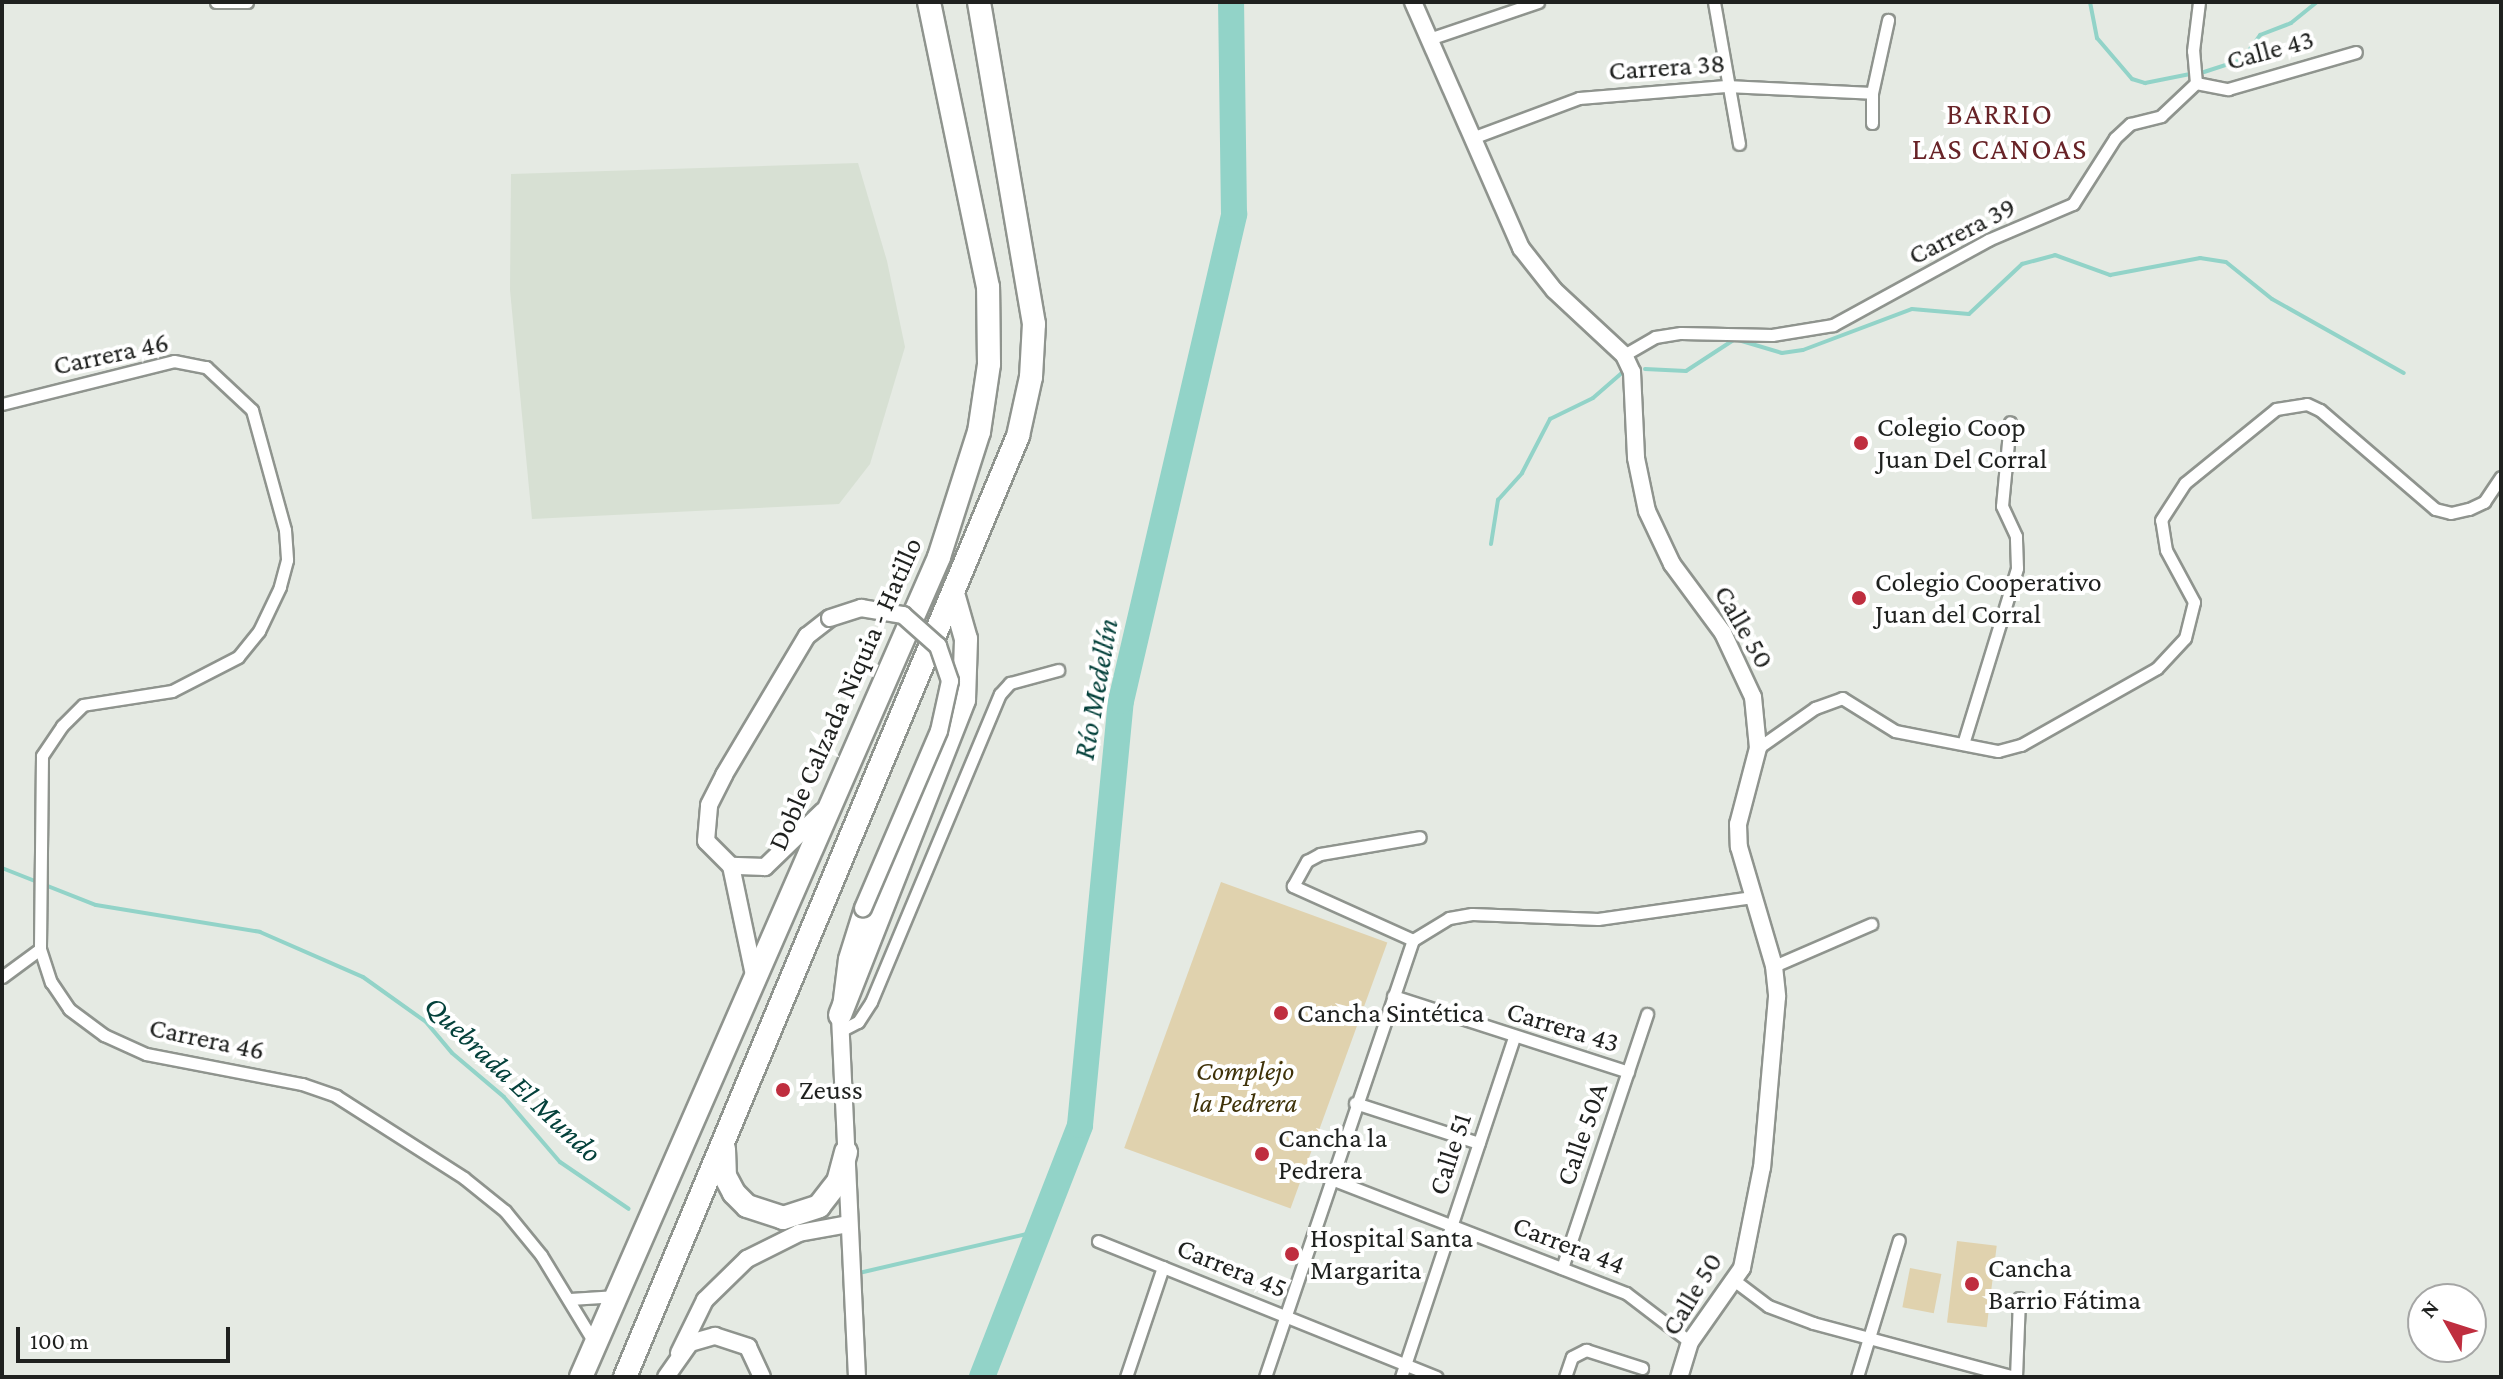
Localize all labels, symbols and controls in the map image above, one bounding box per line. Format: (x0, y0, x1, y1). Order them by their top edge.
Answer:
street label: Calle 43 (2223, 22, 2317, 78)
street label: Carrera 38 (1608, 46, 1726, 88)
district label: BARRIO LAS CANOAS (1912, 96, 2088, 166)
street label: Carrera 39 (1903, 190, 2021, 272)
street label: Carrera 46 (50, 325, 172, 383)
place label: Colegio Coop Juan Del Corral (1877, 410, 2047, 476)
marker: Colegio Coop Juan Del Corral (1852, 434, 1870, 452)
street label: Doble Calzada Niquia - Hatillo (761, 532, 929, 856)
place label: Colegio Cooperativo Juan del Corral (1875, 565, 2102, 631)
street label: Calle 50 (1707, 579, 1781, 675)
marker: Colegio Cooperativo Juan del Corral (1850, 589, 1868, 607)
water label: Río Medellín (1066, 616, 1126, 762)
water label: Quebrada El Mundo (417, 988, 609, 1170)
street label: Carrera 43 (1503, 994, 1623, 1060)
place label: Cancha Sintética (1297, 996, 1484, 1030)
marker: Cancha Sintética (1272, 1004, 1290, 1022)
street label: Carrera 46 (146, 1010, 268, 1068)
park label: Complejo la Pedrera (1193, 1054, 1297, 1120)
place label: Zeuss (799, 1073, 863, 1107)
street label: Calle 50A (1549, 1078, 1615, 1190)
marker: Zeuss (774, 1081, 792, 1099)
street label: Calle 51 (1421, 1109, 1479, 1199)
place label: Cancha la Pedrera (1278, 1121, 1387, 1187)
marker: Cancha la Pedrera (1253, 1145, 1271, 1163)
street label: Carrera 44 (1508, 1208, 1630, 1282)
place label: Hospital Santa Margarita (1310, 1221, 1473, 1287)
street label: Carrera 45 (1172, 1231, 1292, 1305)
marker: Hospital Santa Margarita (1281, 1243, 1303, 1265)
street label: Calle 50 (1654, 1246, 1730, 1342)
place label: Cancha Barrio Fátima (1988, 1251, 2141, 1317)
marker: Cancha Barrio Fátima (1963, 1275, 1981, 1293)
north arrow (2407, 1283, 2487, 1363)
text: N (2415, 1295, 2444, 1323)
scale bar (20, 1311, 234, 1361)
text: 100 m (30, 1327, 89, 1354)

